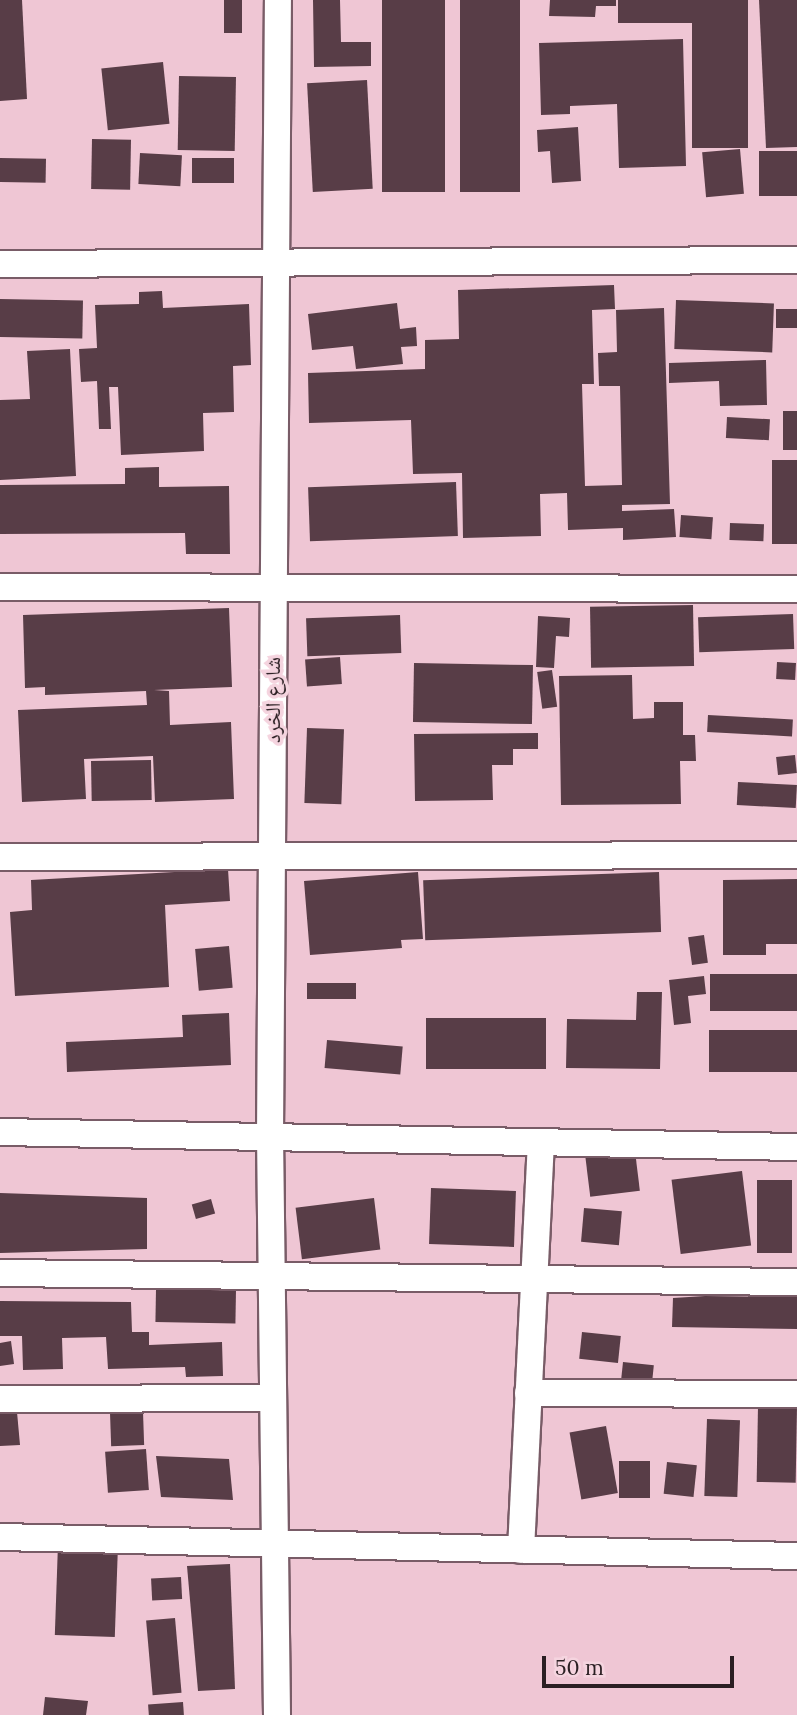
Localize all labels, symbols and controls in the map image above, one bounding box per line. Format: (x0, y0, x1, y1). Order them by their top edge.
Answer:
street label: شارع الخرد (260, 657, 286, 743)
scale bar (545, 1642, 738, 1686)
text: 50 m (555, 1654, 604, 1681)

